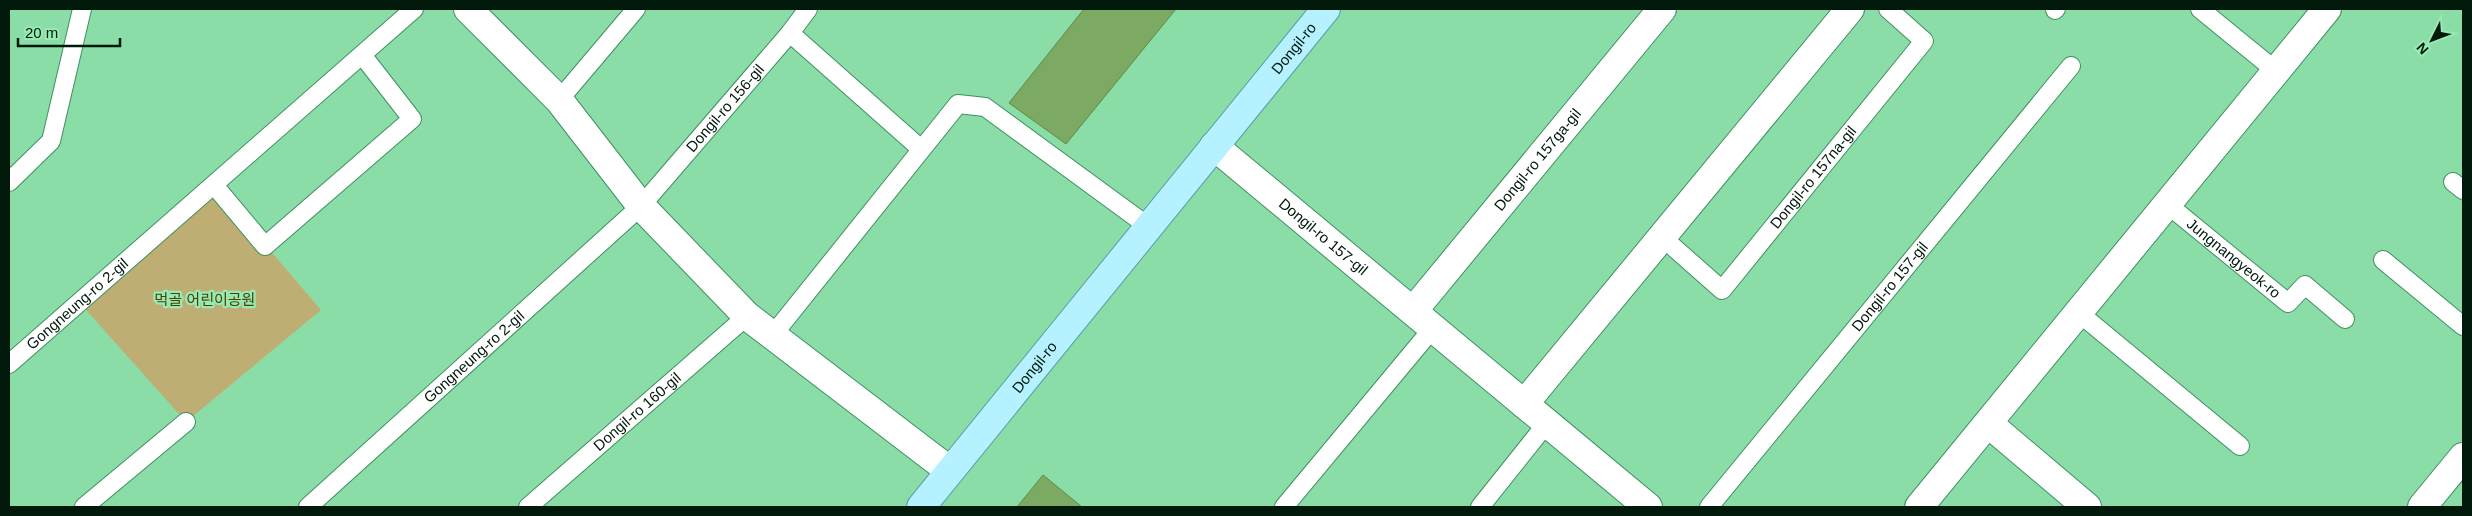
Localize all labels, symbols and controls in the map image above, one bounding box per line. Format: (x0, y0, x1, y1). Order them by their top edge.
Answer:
scale bar (18, 15, 120, 47)
north arrow (2407, 15, 2457, 65)
street label: Dongil-ro (1268, 19, 1319, 77)
text: 20 m (25, 24, 58, 41)
text: N (2413, 40, 2432, 58)
street label: Dongil-ro 156-gil (683, 61, 767, 155)
street label: Dongil-ro 157ga-gil (1490, 105, 1584, 214)
street label: Dongil-ro 157na-gil (1766, 123, 1859, 232)
street label: Dongil-ro 157-gil (1276, 195, 1371, 278)
street label: Jungnangyeok-ro (2184, 215, 2284, 301)
street label: Dongil-ro 157-gil (1848, 238, 1931, 334)
street label: Gongneung-ro 2-gil (23, 255, 131, 353)
park label: 먹골 어린이공원 (155, 291, 255, 308)
street label: Gongneung-ro 2-gil (420, 307, 528, 406)
street label: Dongil-ro (1008, 338, 1060, 396)
street label: Dongil-ro 160-gil (590, 369, 684, 454)

